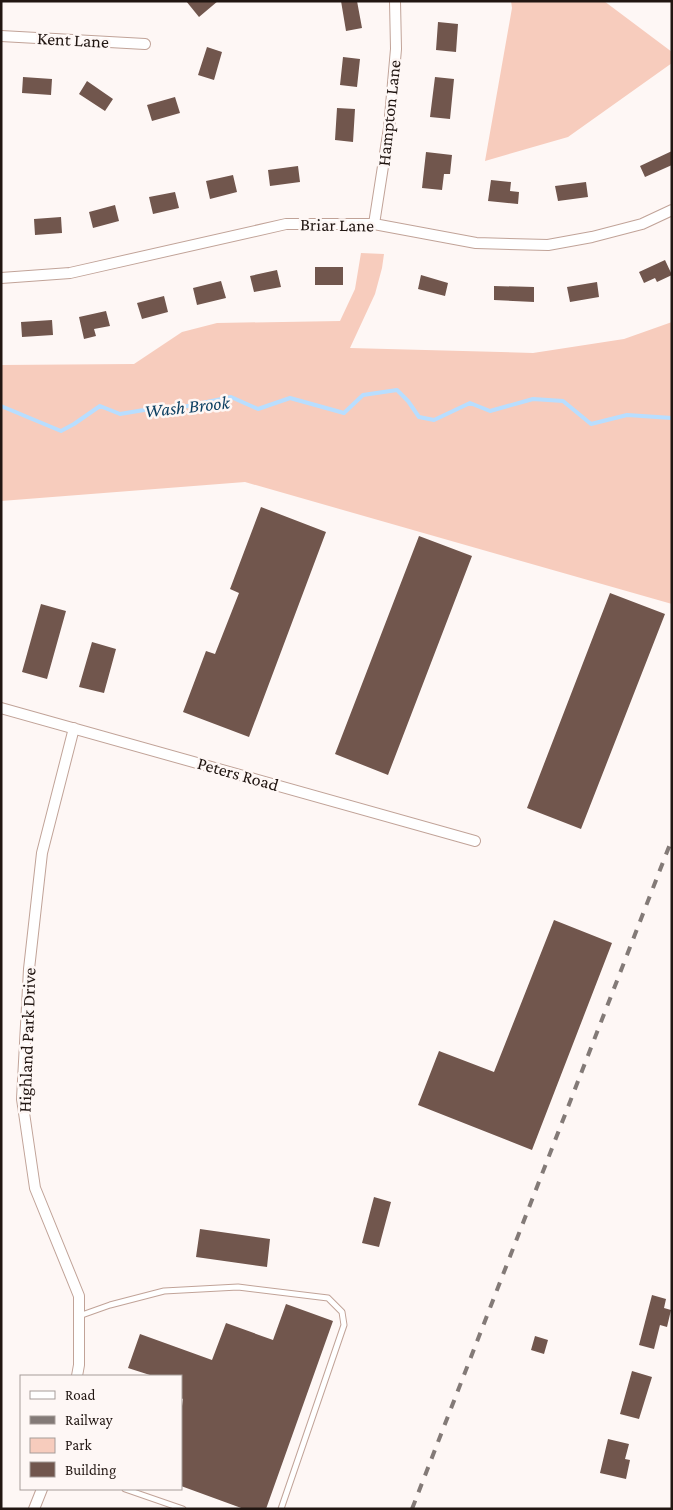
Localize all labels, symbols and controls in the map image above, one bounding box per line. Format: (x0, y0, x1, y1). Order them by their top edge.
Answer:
street label: Kent Lane (37, 28, 110, 52)
street label: Hampton Lane (373, 59, 405, 167)
street label: Briar Lane (300, 214, 374, 236)
water label: Wash Brook (144, 392, 231, 421)
street label: Peters Road (195, 753, 281, 795)
street label: Highland Park Drive (14, 967, 40, 1113)
legend (20, 1375, 182, 1490)
text: Road (65, 1387, 96, 1403)
text: Railway (65, 1412, 113, 1429)
text: Park (65, 1437, 92, 1453)
text: Building (65, 1462, 116, 1479)

